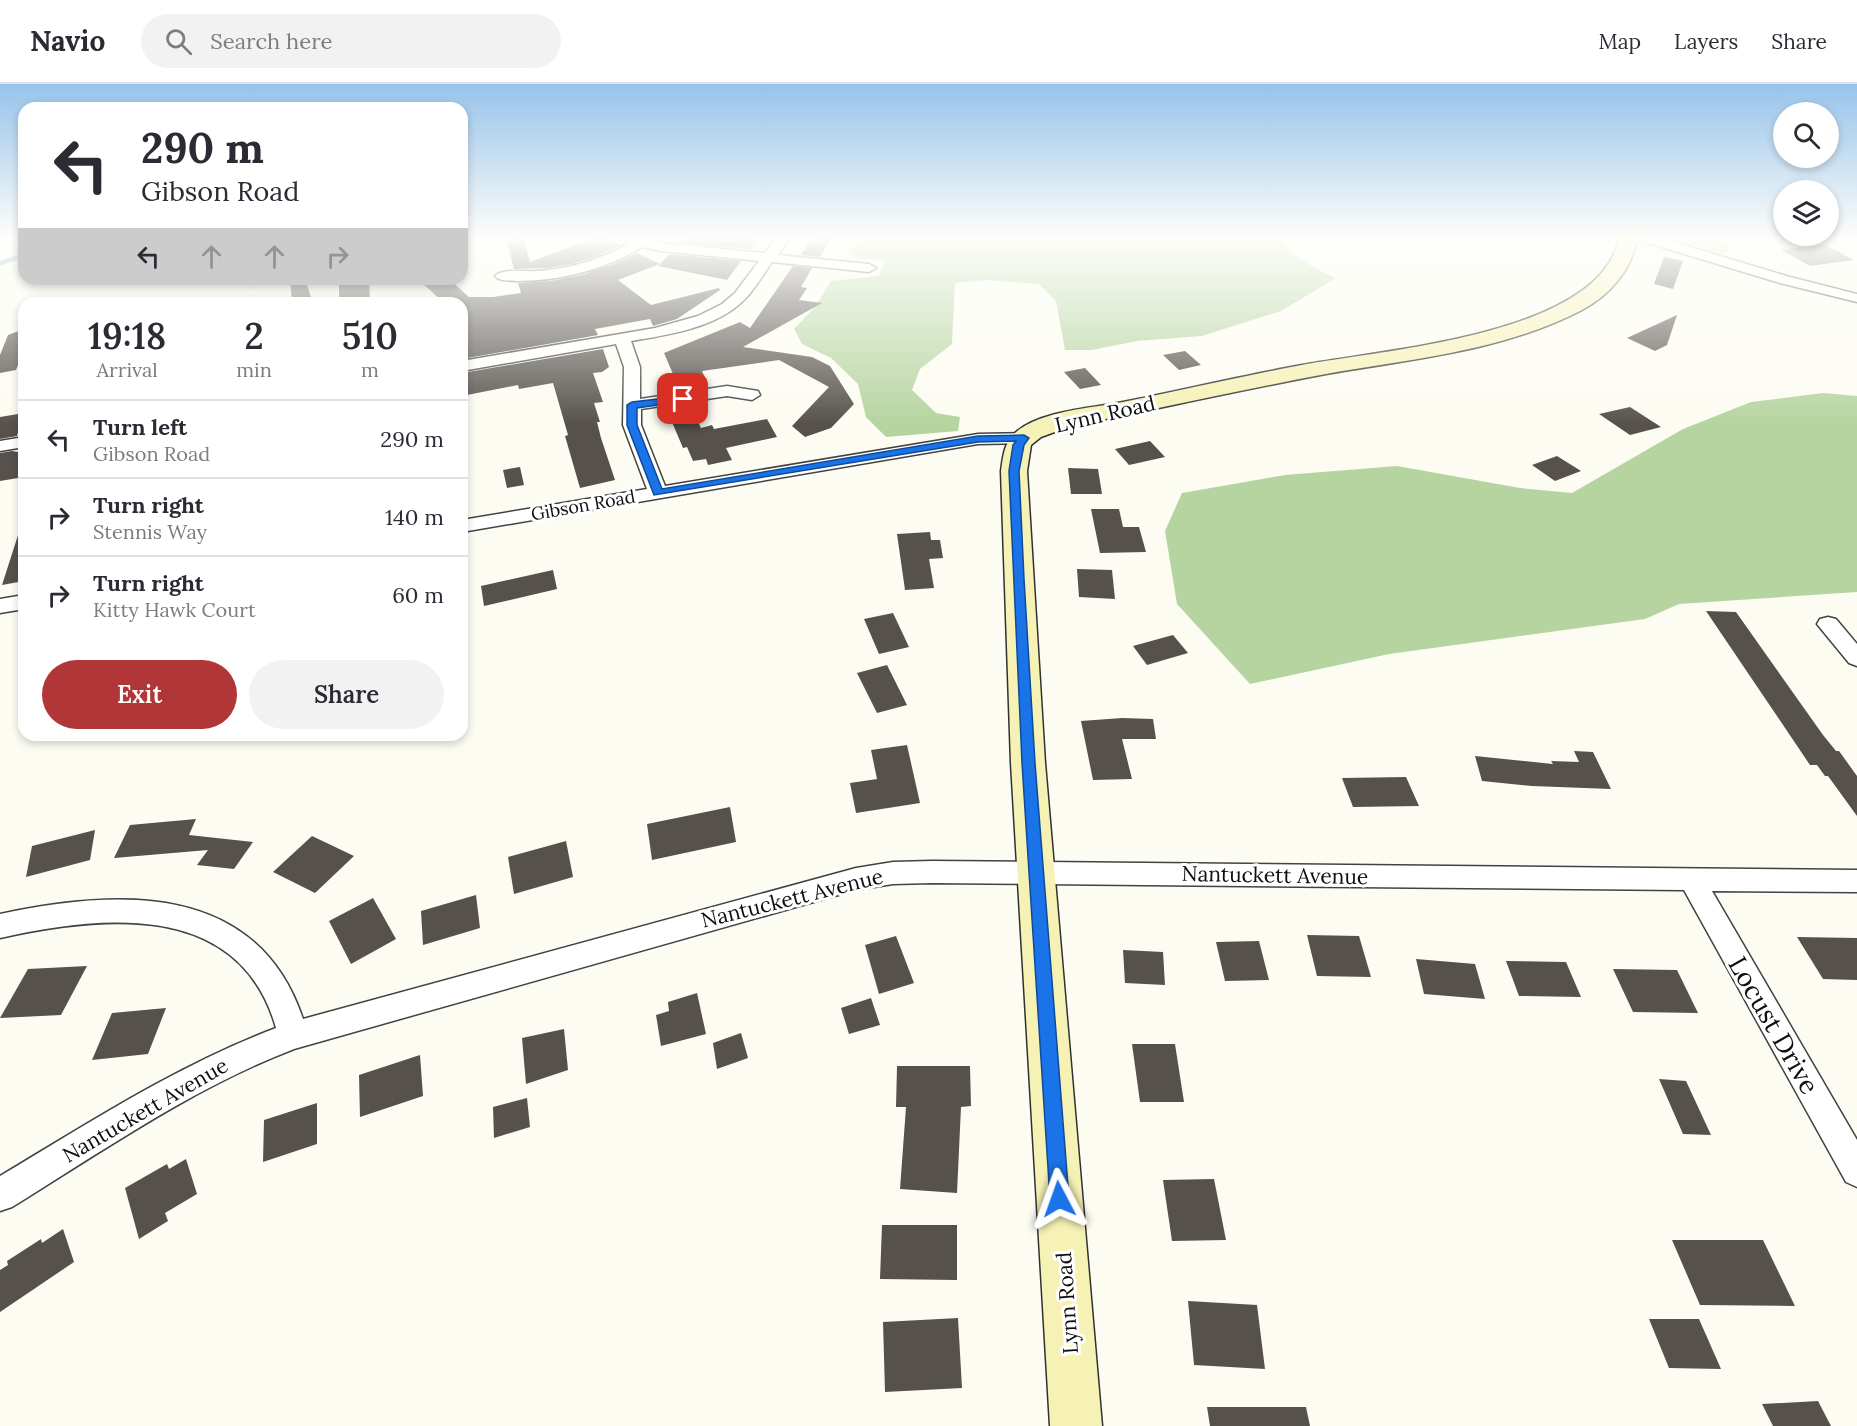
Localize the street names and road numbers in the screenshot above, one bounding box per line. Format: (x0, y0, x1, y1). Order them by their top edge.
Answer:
street label: Lynn Road (1052, 389, 1158, 439)
street label: Gibson Road (529, 484, 637, 525)
street label: Nantuckett Avenue (1181, 860, 1369, 890)
street label: Nantuckett Avenue (698, 862, 886, 934)
street label: Locust Drive (1721, 950, 1827, 1100)
street label: Nantuckett Avenue (57, 1052, 233, 1168)
street label: Lynn Road (1050, 1251, 1084, 1355)

